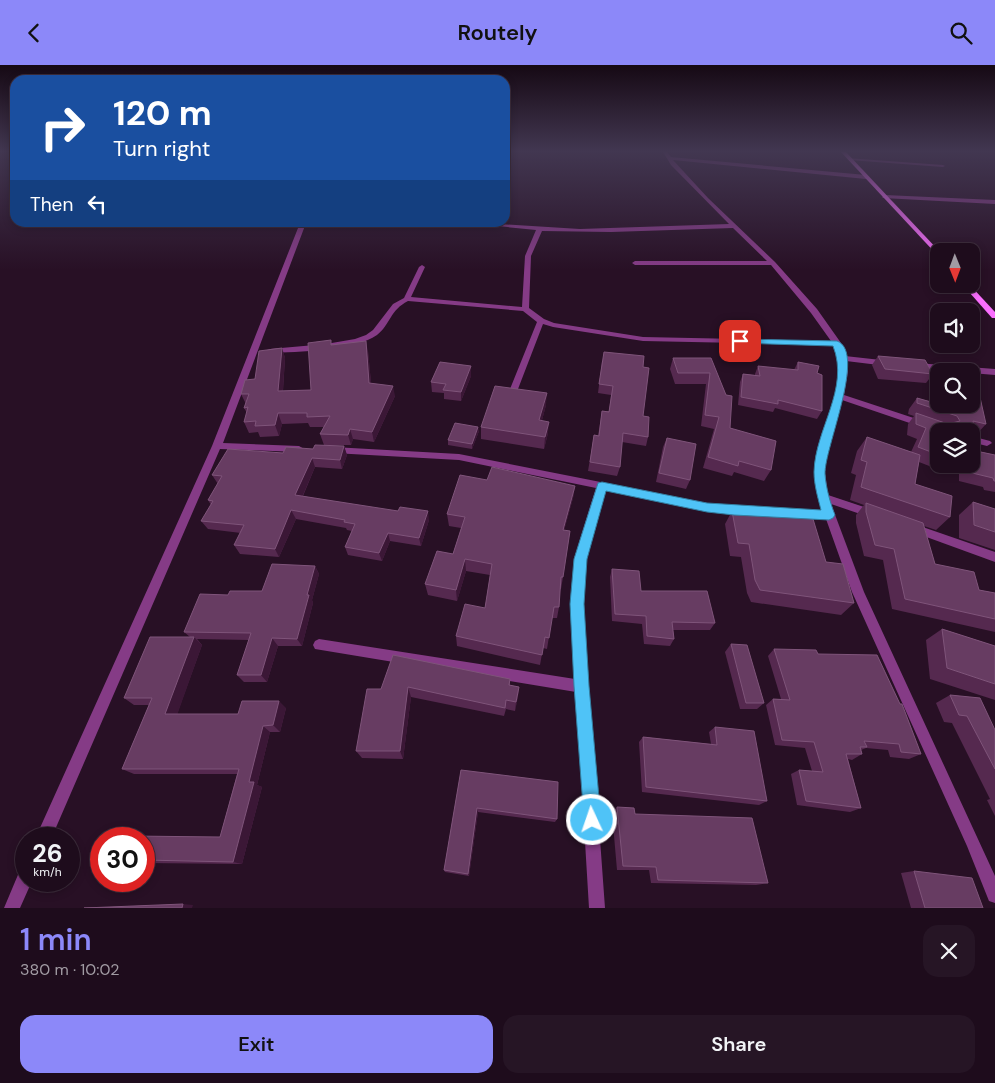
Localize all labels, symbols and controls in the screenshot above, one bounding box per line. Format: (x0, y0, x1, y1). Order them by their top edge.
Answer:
text: Routely (457, 18, 538, 47)
icon: back (20, 19, 48, 47)
icon: search (947, 19, 975, 47)
text: 120 m (113, 90, 212, 136)
icon: right (30, 95, 95, 160)
text: Turn right (113, 134, 210, 163)
icon: left (83, 190, 111, 218)
text: Then (30, 192, 73, 217)
north arrow (930, 243, 980, 293)
map controls (930, 243, 980, 473)
button: sound (930, 303, 980, 353)
pin (719, 320, 761, 362)
icon: arrive (726, 327, 754, 355)
button: search (930, 363, 980, 413)
button: layers (930, 423, 980, 473)
position arrow (565, 793, 617, 845)
speed limit sign: 30 (90, 827, 155, 892)
text: 26 (32, 837, 63, 870)
text: km/h (33, 864, 62, 880)
text: 1 min (20, 920, 92, 959)
button: close (923, 925, 975, 977)
text: 380 m · 10:02 (20, 959, 120, 980)
button: Exit (20, 1015, 493, 1073)
button: Share (503, 1015, 975, 1073)

